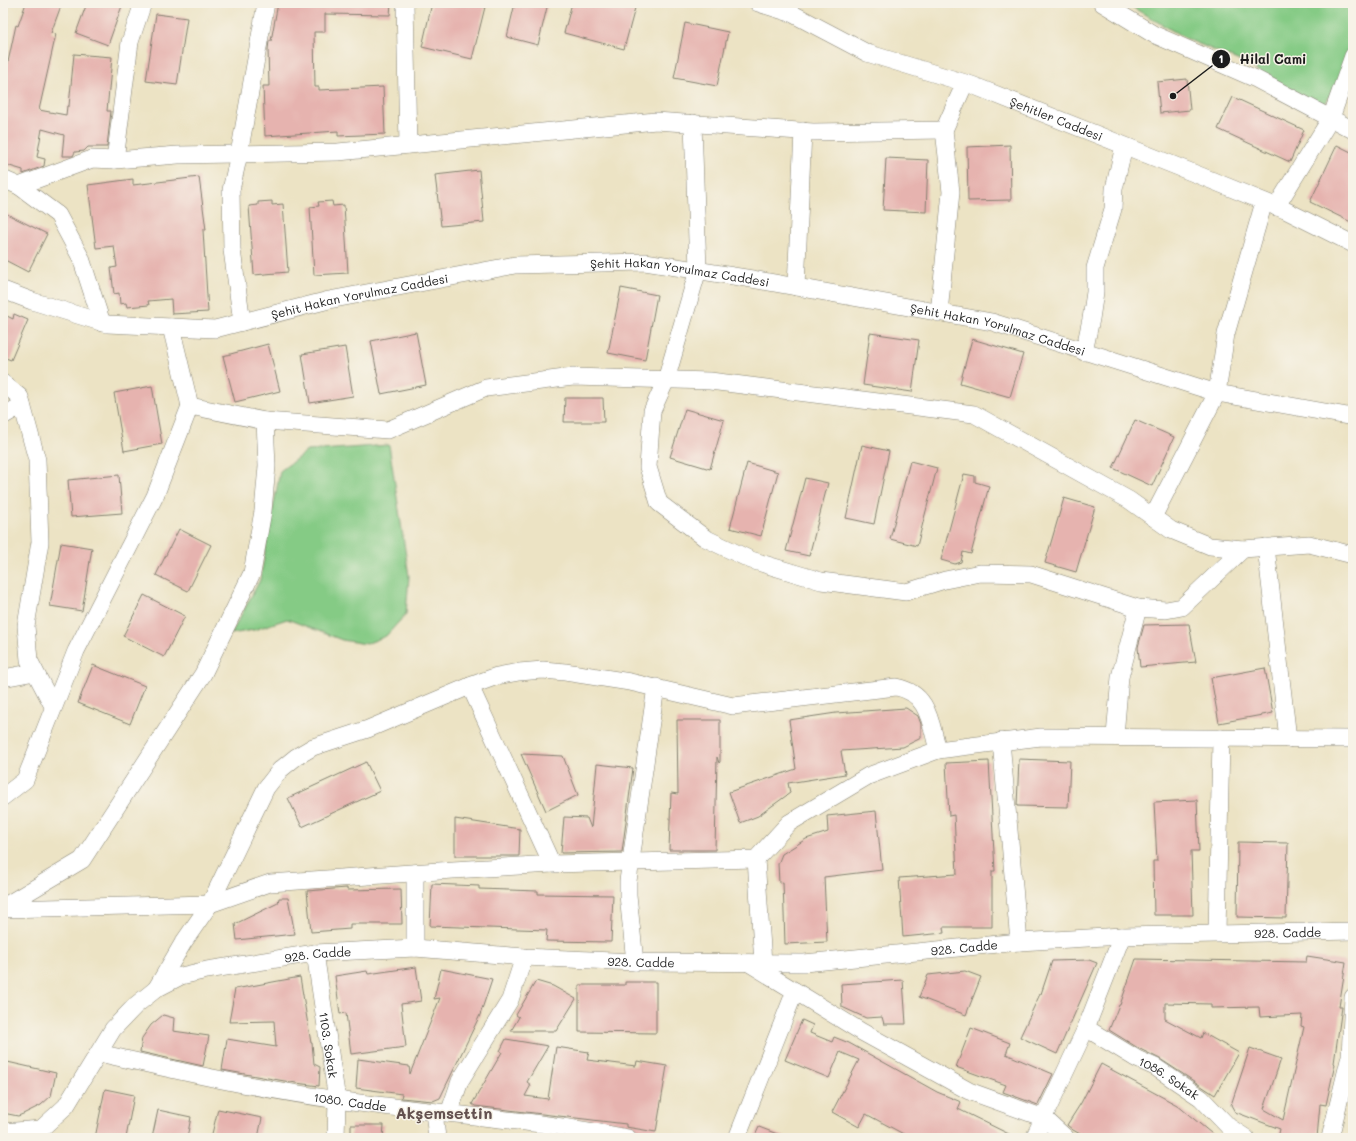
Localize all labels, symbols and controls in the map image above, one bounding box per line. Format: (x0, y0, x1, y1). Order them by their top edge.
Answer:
callout: Hilal Cami (1211, 47, 1314, 72)
text: 1 (1218, 50, 1224, 66)
text: Hilal Cami (1240, 50, 1306, 67)
street label: Şehitler Caddesi (1008, 93, 1105, 144)
street label: Şehit Hakan Yorulmaz Caddesi (590, 254, 771, 290)
street label: Şehit Hakan Yorulmaz Caddesi (269, 270, 450, 322)
street label: Şehit Hakan Yorulmaz Caddesi (909, 299, 1088, 359)
street label: 928. Cadde (1254, 924, 1322, 941)
street label: 928. Cadde (930, 936, 998, 959)
street label: 928. Cadde (283, 943, 352, 966)
street label: 928. Cadde (607, 953, 675, 970)
street label: 1103. Sokak (316, 1011, 342, 1079)
street label: 1086. Sokak (1136, 1053, 1203, 1103)
street label: 1080. Cadde (313, 1089, 388, 1114)
district label: Akşemsettin (396, 1102, 492, 1124)

